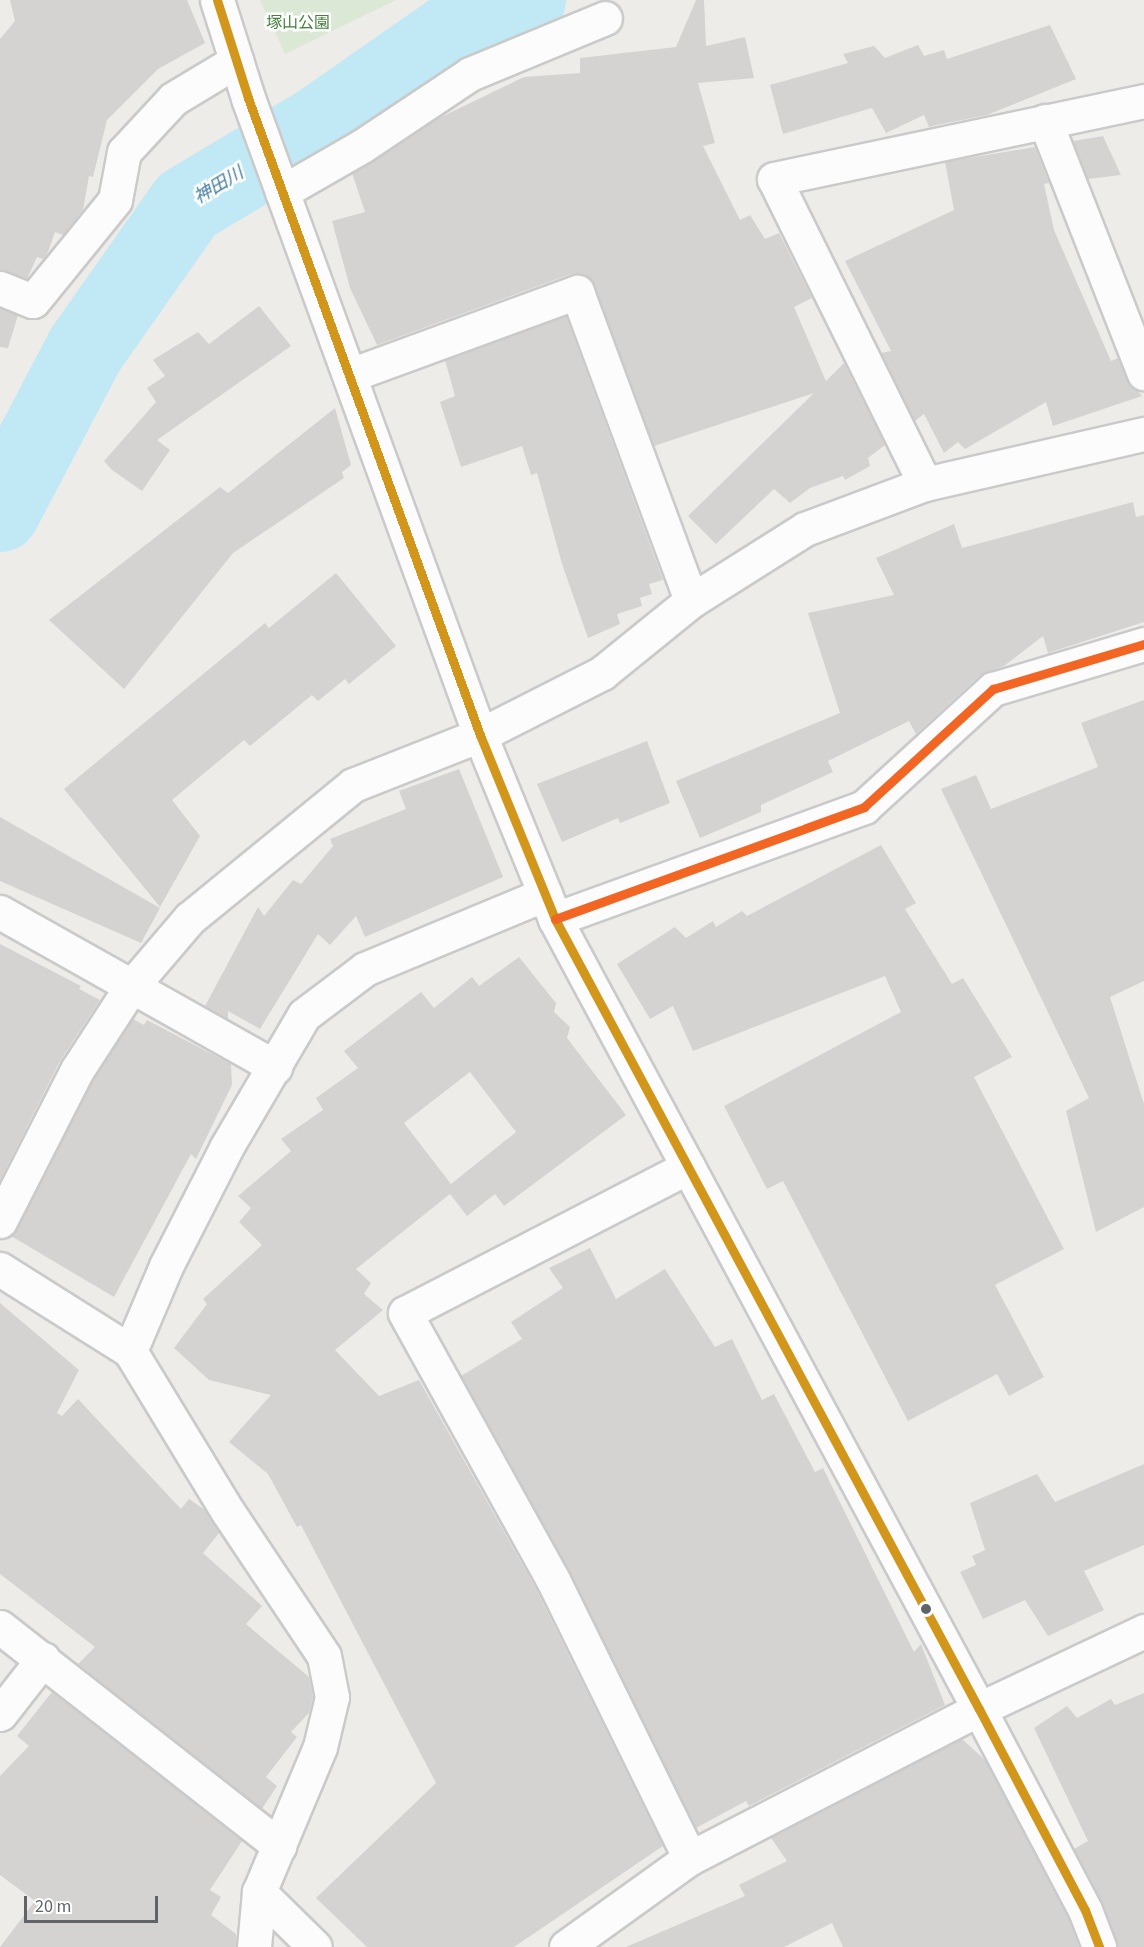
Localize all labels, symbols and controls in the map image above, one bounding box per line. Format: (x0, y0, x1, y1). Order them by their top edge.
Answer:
park label: 塚山公園 (266, 13, 330, 33)
water label: 神田川 (190, 163, 248, 209)
unlabelled marker (920, 1603, 932, 1615)
scale bar (27, 1884, 160, 1922)
text: 20 m (35, 1894, 71, 1919)

